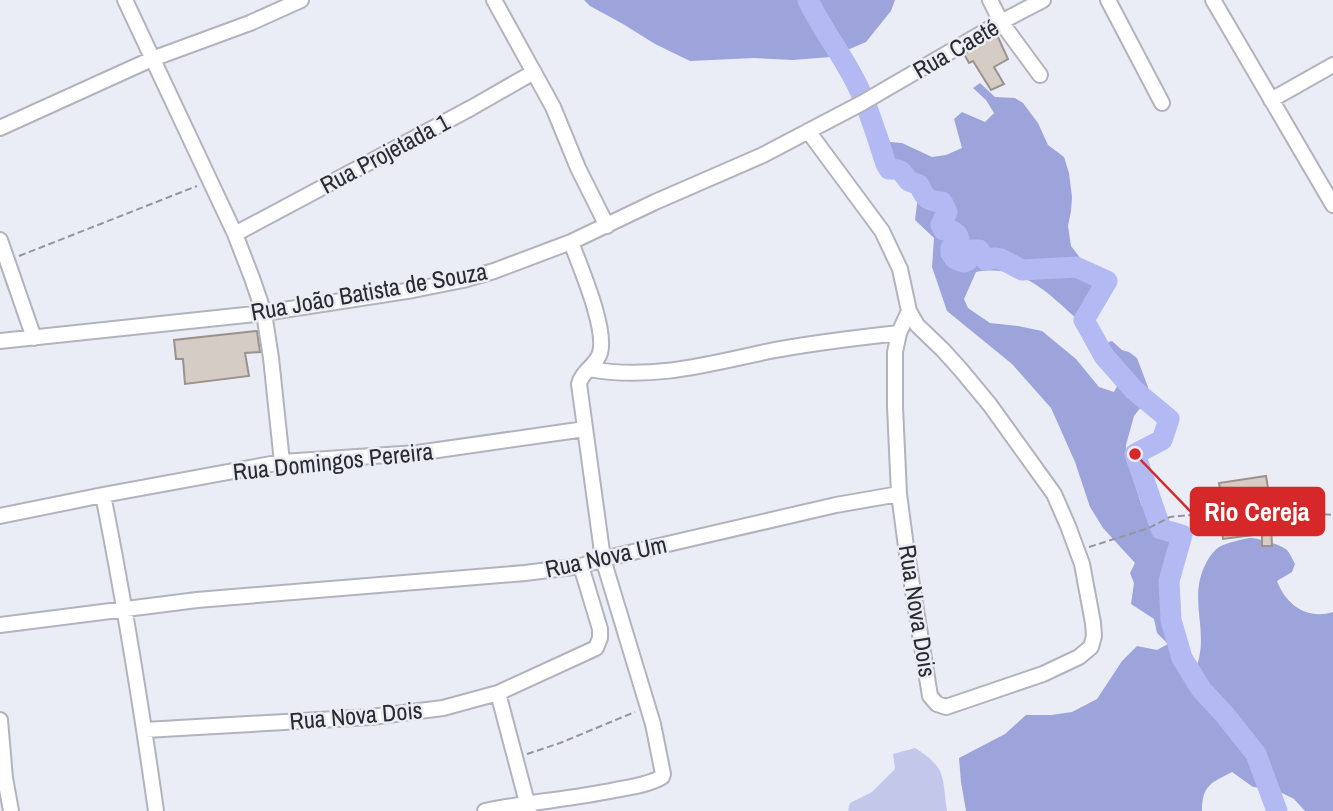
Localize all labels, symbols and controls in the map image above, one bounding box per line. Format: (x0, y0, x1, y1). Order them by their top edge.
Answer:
street label: Rua Caeté (907, 11, 1004, 86)
street label: Rua Projetada 1 (314, 106, 455, 201)
street label: Rua João Batista de Souza (248, 254, 490, 328)
street label: Rua Domingos Pereira (231, 435, 435, 487)
callout: Rio Cereja (1191, 488, 1324, 535)
text: Rio Cereja (1204, 494, 1310, 529)
street label: Rua Nova Um (542, 528, 670, 585)
street label: Rua Nova Dois (892, 542, 944, 679)
street label: Rua Nova Dois (288, 693, 424, 737)

